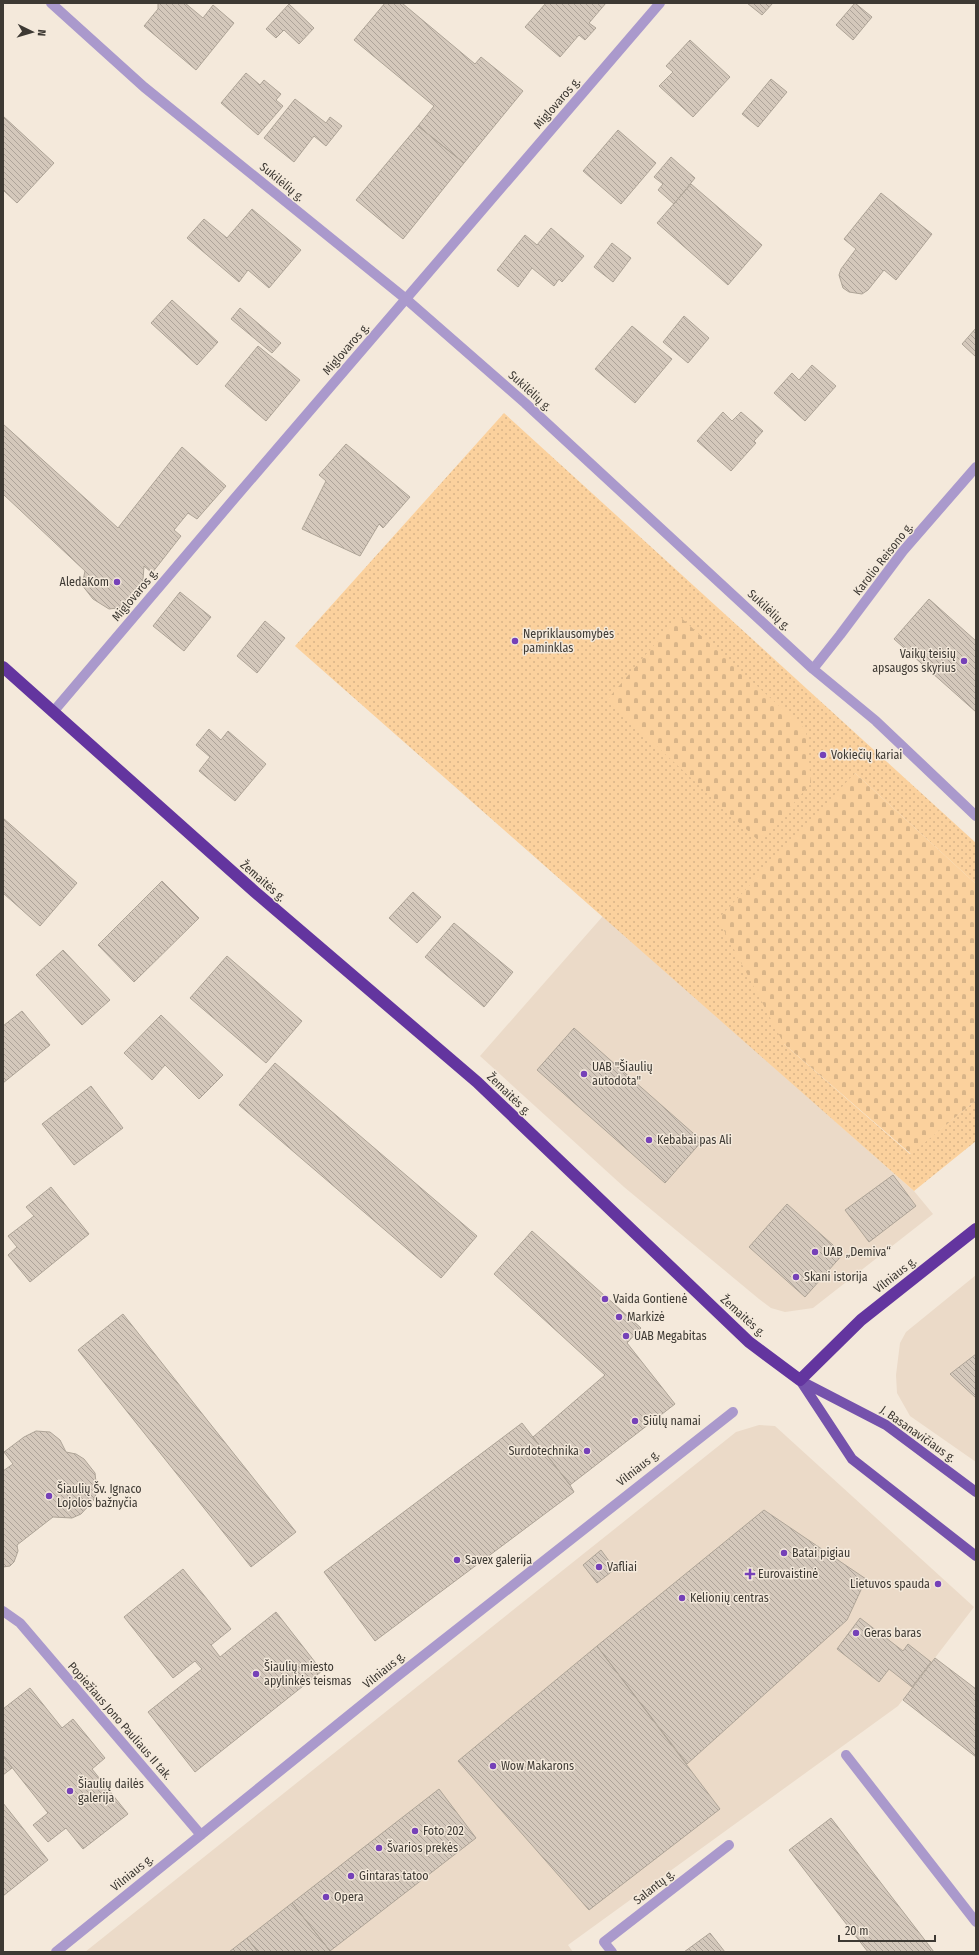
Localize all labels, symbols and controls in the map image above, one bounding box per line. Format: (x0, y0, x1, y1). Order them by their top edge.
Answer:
north arrow (12, 12, 52, 52)
text: N (35, 29, 48, 37)
street label: Miglovaros g. (531, 74, 584, 132)
street label: Sukilėlių g. (257, 160, 307, 205)
street label: Miglovaros g. (320, 320, 373, 378)
street label: Sukilėlių g. (505, 368, 555, 414)
street label: Karolio Reisono g. (850, 520, 916, 598)
street label: Miglovaros g. (109, 566, 161, 624)
place label: AledaKom (60, 575, 109, 589)
marker: AledaKom (112, 577, 122, 587)
street label: Sukilėlių g. (745, 587, 794, 634)
place label: Nepriklausomybės paminklas (523, 627, 614, 655)
marker: Nepriklausomybės paminklas (510, 636, 520, 646)
place label: Vaikų teisių apsaugos skyrius (872, 647, 956, 675)
marker: Vaikų teisių apsaugos skyrius (959, 656, 969, 666)
place label: Vokiečių kariai (831, 748, 902, 762)
marker: Vokiečių kariai (818, 750, 828, 760)
street label: Žemaitės g. (238, 857, 289, 905)
place label: UAB "Šiaulių autodota" (592, 1059, 653, 1088)
street label: Žemaitės g. (484, 1069, 535, 1119)
marker: UAB "Šiaulių autodota" (579, 1069, 589, 1079)
place label: Kebabai pas Ali (657, 1133, 732, 1147)
marker: Kebabai pas Ali (644, 1135, 654, 1145)
place label: UAB „Demiva“ (823, 1245, 891, 1259)
marker: UAB „Demiva“ (810, 1247, 820, 1257)
street label: Vilniaus g. (871, 1254, 919, 1296)
place label: Skani istorija (804, 1270, 868, 1284)
marker: Skani istorija (791, 1272, 801, 1282)
place label: Vaida Gontienė (613, 1292, 687, 1306)
street label: Žemaitės g. (718, 1292, 769, 1340)
marker: Vaida Gontienė (600, 1294, 610, 1304)
place label: Markizė (627, 1310, 665, 1324)
marker: Markizė (614, 1312, 624, 1322)
place label: UAB Megabitas (634, 1329, 707, 1343)
marker: UAB Megabitas (621, 1331, 631, 1341)
street label: J. Basanavičiaus g. (878, 1403, 959, 1465)
place label: Siūlų namai (643, 1414, 701, 1428)
marker: Siūlų namai (630, 1416, 640, 1426)
place label: Surdotechnika (508, 1444, 579, 1458)
marker: Surdotechnika (582, 1446, 592, 1456)
street label: Vilniaus g. (614, 1447, 662, 1489)
place label: Šiaulių Šv. Ignaco Lojolos bažnyčia (57, 1481, 142, 1510)
marker: Šiaulių Šv. Ignaco Lojolos bažnyčia (44, 1491, 54, 1501)
place label: Batai pigiau (792, 1546, 850, 1560)
marker: Batai pigiau (779, 1548, 789, 1558)
place label: Savex galerija (465, 1553, 532, 1567)
marker: Savex galerija (452, 1555, 462, 1565)
place label: Vafliai (607, 1560, 637, 1574)
marker: Vafliai (594, 1562, 604, 1572)
place label: Eurovaistinė (758, 1567, 818, 1581)
marker: Eurovaistinė (745, 1569, 755, 1579)
place label: Lietuvos spauda (850, 1577, 930, 1591)
marker: Lietuvos spauda (933, 1579, 943, 1589)
place label: Kelionių centras (690, 1591, 769, 1605)
marker: Kelionių centras (677, 1593, 687, 1603)
place label: Geras baras (864, 1626, 921, 1640)
marker: Geras baras (851, 1628, 861, 1638)
street label: Vilniaus g. (360, 1649, 408, 1691)
street label: Popiežiaus Jono Pauliaus II tak. (65, 1659, 175, 1783)
place label: Šiaulių miesto apylinkės teismas (264, 1659, 351, 1688)
marker: Šiaulių miesto apylinkės teismas (251, 1669, 261, 1679)
place label: Wow Makarons (501, 1759, 574, 1773)
marker: Wow Makarons (488, 1761, 498, 1771)
place label: Šiaulių dailės galerija (78, 1776, 144, 1805)
marker: Šiaulių dailės galerija (65, 1786, 75, 1796)
place label: Foto 202 (423, 1824, 464, 1838)
marker: Foto 202 (410, 1826, 420, 1836)
place label: Švarios prekės (387, 1840, 458, 1855)
marker: Švarios prekės (374, 1843, 384, 1853)
street label: Vilniaus g. (108, 1852, 156, 1894)
street label: Salantų g. (631, 1866, 678, 1907)
place label: Gintaras tatoo (359, 1869, 429, 1883)
marker: Gintaras tatoo (346, 1871, 356, 1881)
place label: Opera (334, 1890, 364, 1904)
marker: Opera (321, 1892, 331, 1902)
scale bar (839, 1917, 935, 1943)
text: 20 m (845, 1924, 869, 1938)

